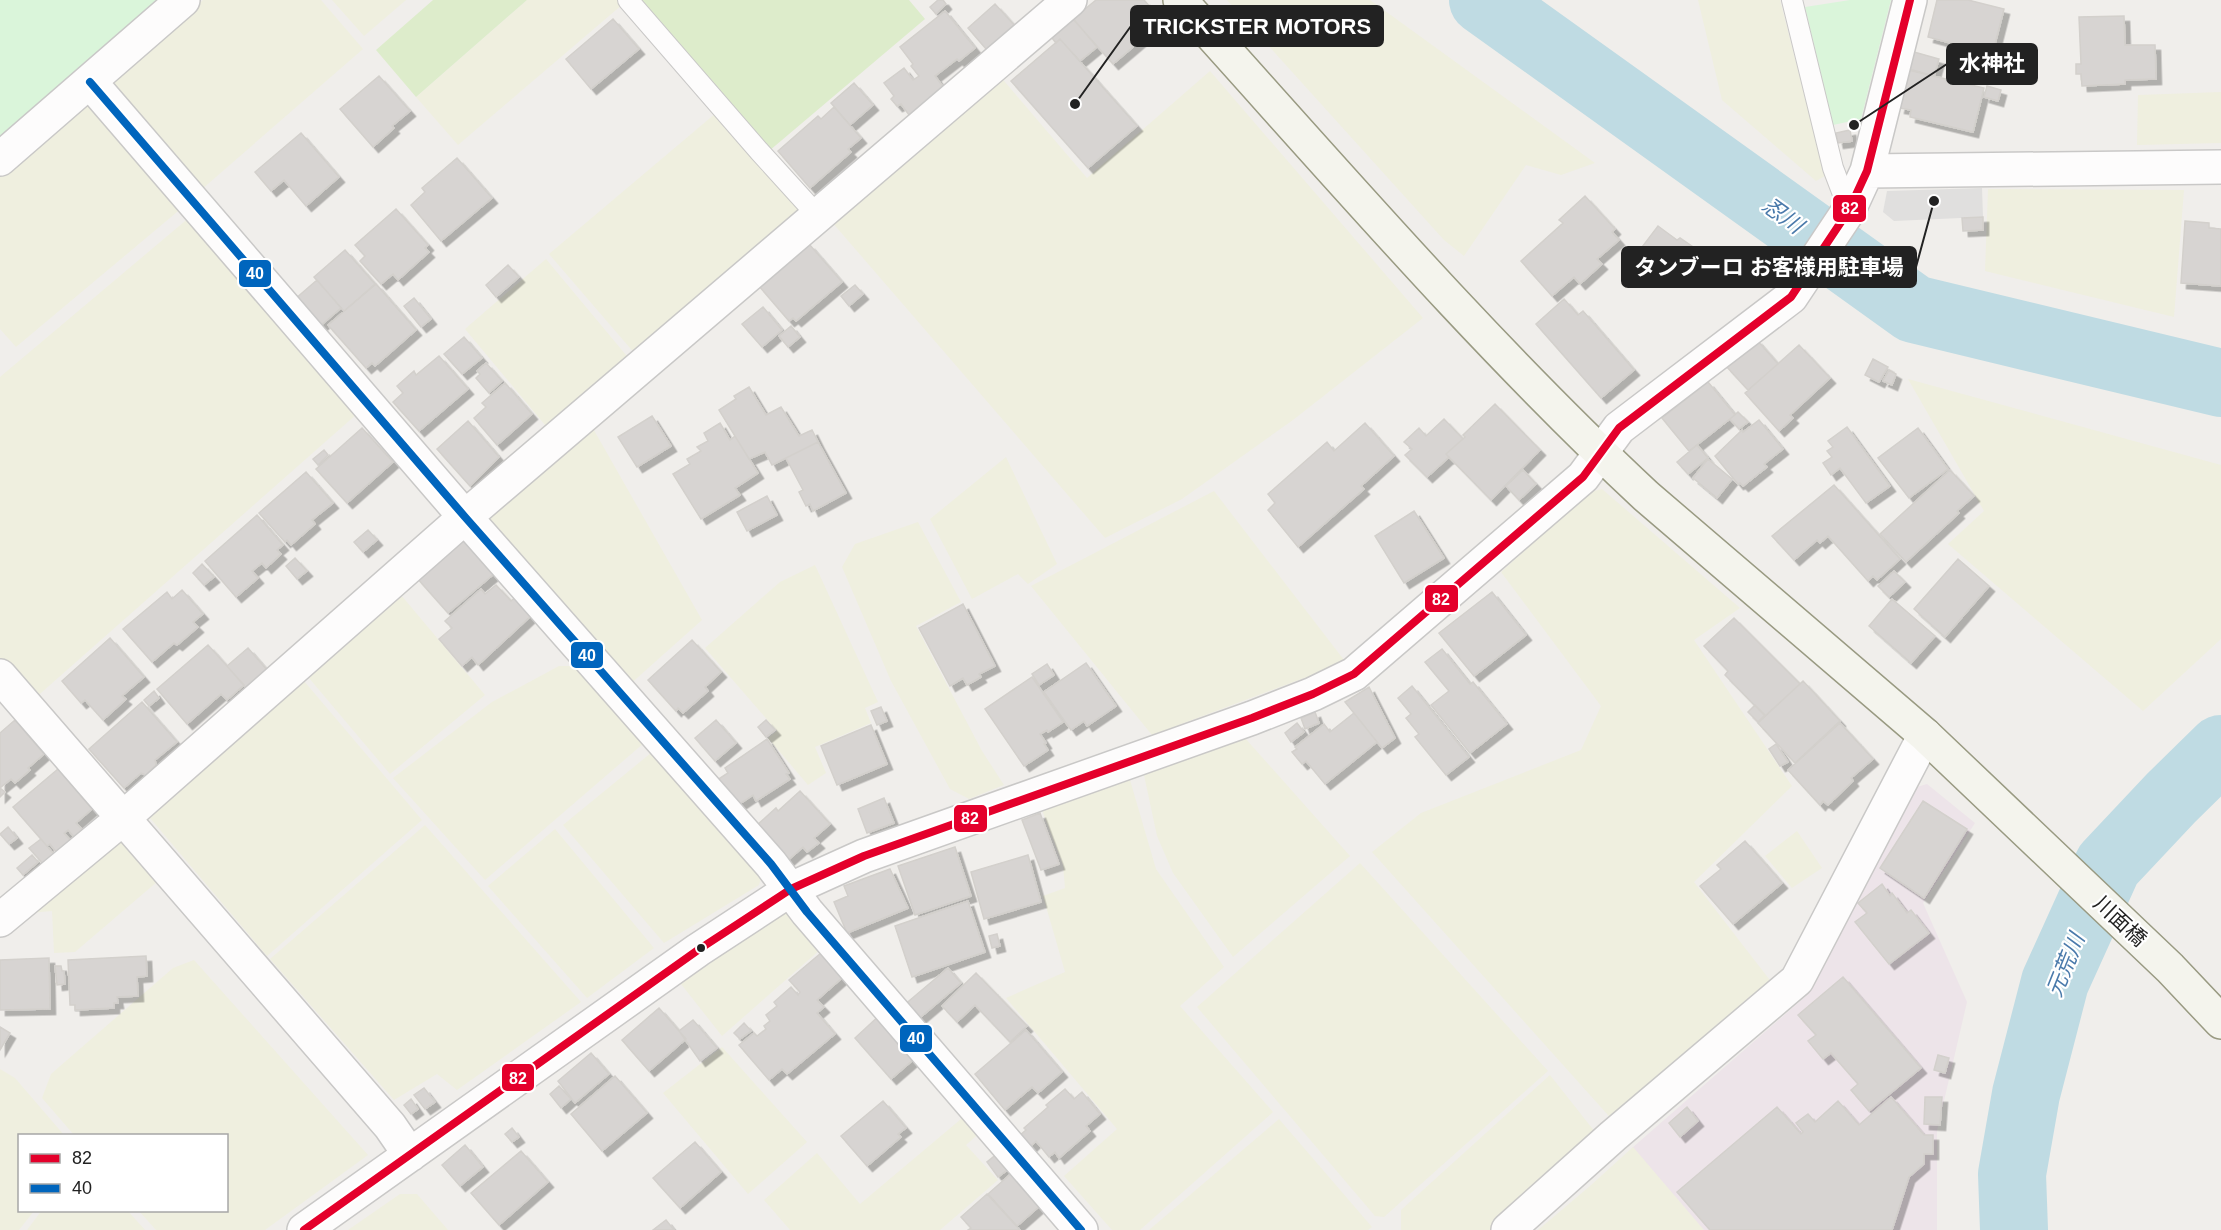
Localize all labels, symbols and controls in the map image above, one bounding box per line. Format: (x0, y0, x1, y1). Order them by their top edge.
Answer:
callout: TRICKSTER MOTORS (1131, 6, 1383, 46)
text: TRICKSTER MOTORS (1143, 14, 1371, 39)
callout: 水神社 (1947, 44, 2037, 84)
text: 水神社 (1959, 51, 2025, 76)
water label: 忍川 (1758, 192, 1809, 240)
line badge: 82 (1832, 194, 1867, 223)
text: 82 (1841, 200, 1859, 217)
callout: タンブーロ お客様用駐車場 (1622, 247, 1916, 287)
text: タンブーロ お客様用駐車場 (1634, 255, 1904, 280)
line badge: 40 (238, 259, 272, 288)
text: 40 (246, 265, 264, 282)
line badge: 82 (1424, 584, 1459, 613)
text: 82 (1432, 591, 1450, 608)
line badge: 40 (570, 641, 604, 669)
text: 40 (578, 647, 596, 664)
line badge: 82 (953, 804, 988, 833)
text: 82 (961, 810, 979, 827)
street label: 川面橋 (2089, 891, 2151, 951)
water label: 元荒川 (2042, 928, 2090, 1000)
unlabelled marker (695, 942, 707, 954)
line badge: 40 (899, 1024, 933, 1053)
text: 40 (907, 1030, 925, 1047)
line badge: 82 (501, 1063, 535, 1092)
text: 82 (509, 1070, 527, 1087)
legend (18, 1134, 228, 1212)
text: 82 (72, 1148, 92, 1168)
text: 40 (72, 1178, 92, 1198)

